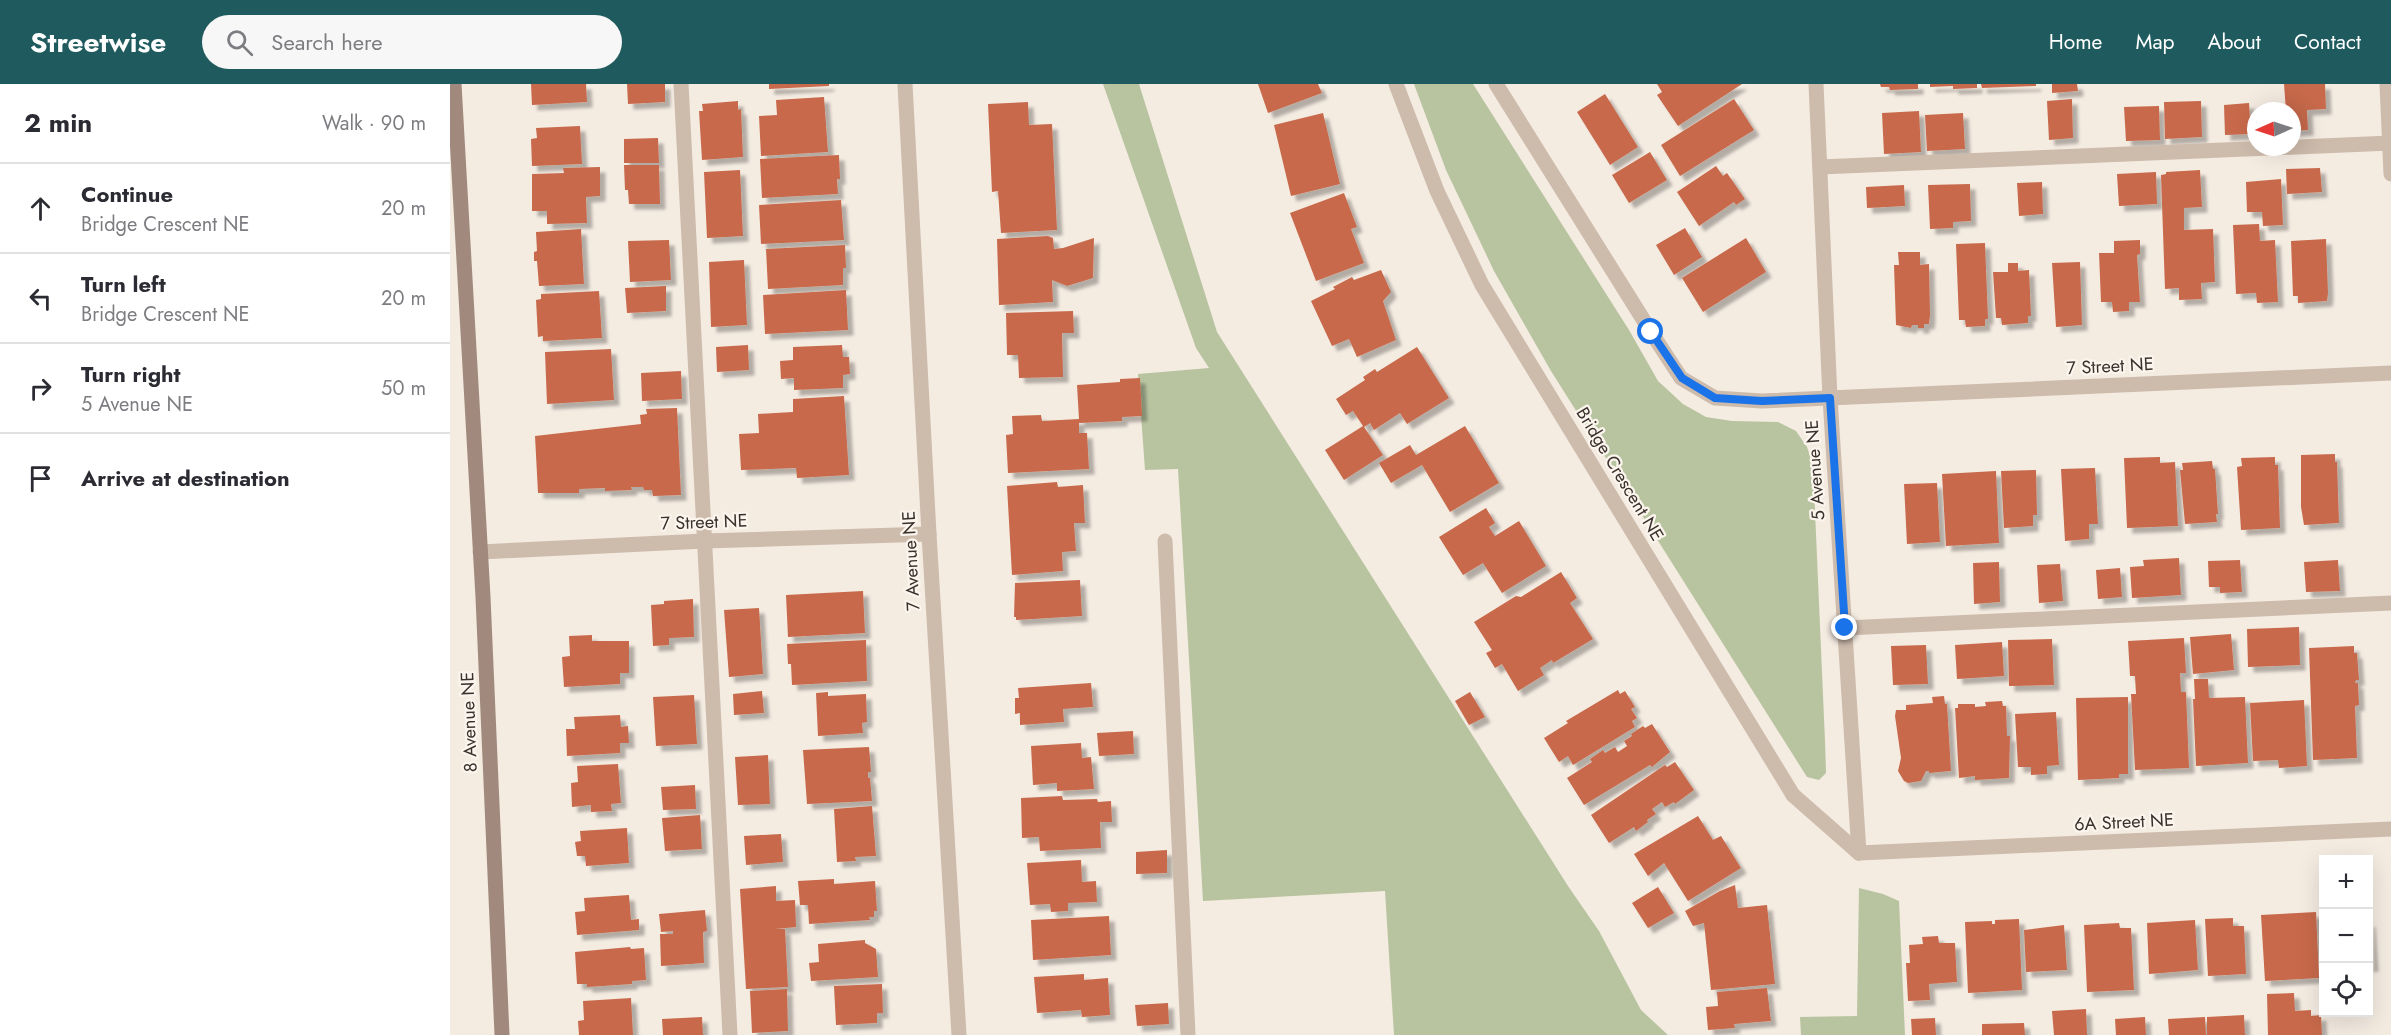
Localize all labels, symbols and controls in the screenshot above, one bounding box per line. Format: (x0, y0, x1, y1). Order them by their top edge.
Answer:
search box (202, 15, 622, 69)
text: Streetwise (30, 22, 166, 63)
icon: search (223, 26, 256, 59)
text: Search here (271, 26, 383, 58)
text: Home (2049, 27, 2102, 57)
text: Map (2135, 27, 2175, 57)
text: About (2208, 27, 2261, 57)
text: Contact (2294, 27, 2361, 57)
north arrow (2247, 102, 2301, 156)
text: 2 min (24, 104, 92, 142)
text: Walk · 90 m (322, 109, 426, 138)
text: Continue (81, 178, 173, 210)
icon: ahead (24, 192, 57, 225)
text: 20 m (381, 194, 426, 223)
text: Bridge Crescent NE (81, 210, 250, 239)
text: Turn left (81, 268, 166, 300)
icon: left (24, 282, 57, 315)
text: 20 m (381, 284, 426, 313)
text: Bridge Crescent NE (81, 300, 250, 329)
route start (1637, 318, 1663, 344)
street label: 7 Street NE (2066, 351, 2154, 381)
text: Turn right (81, 358, 181, 390)
icon: right (24, 372, 57, 405)
text: 50 m (381, 374, 426, 403)
text: 5 Avenue NE (81, 390, 193, 419)
street label: Bridge Crescent NE (1570, 402, 1670, 546)
street label: 5 Avenue NE (1799, 419, 1831, 521)
icon: arrive (24, 462, 57, 495)
text: Arrive at destination (81, 462, 290, 494)
street label: 7 Street NE (660, 507, 748, 537)
street label: 7 Avenue NE (895, 510, 927, 612)
route end (1831, 614, 1857, 640)
street label: 8 Avenue NE (454, 671, 484, 773)
street label: 6A Street NE (2073, 806, 2175, 838)
map controls (2319, 855, 2373, 1017)
button: + (2319, 855, 2373, 909)
button: − (2319, 909, 2373, 963)
button: locate (2319, 963, 2373, 1017)

